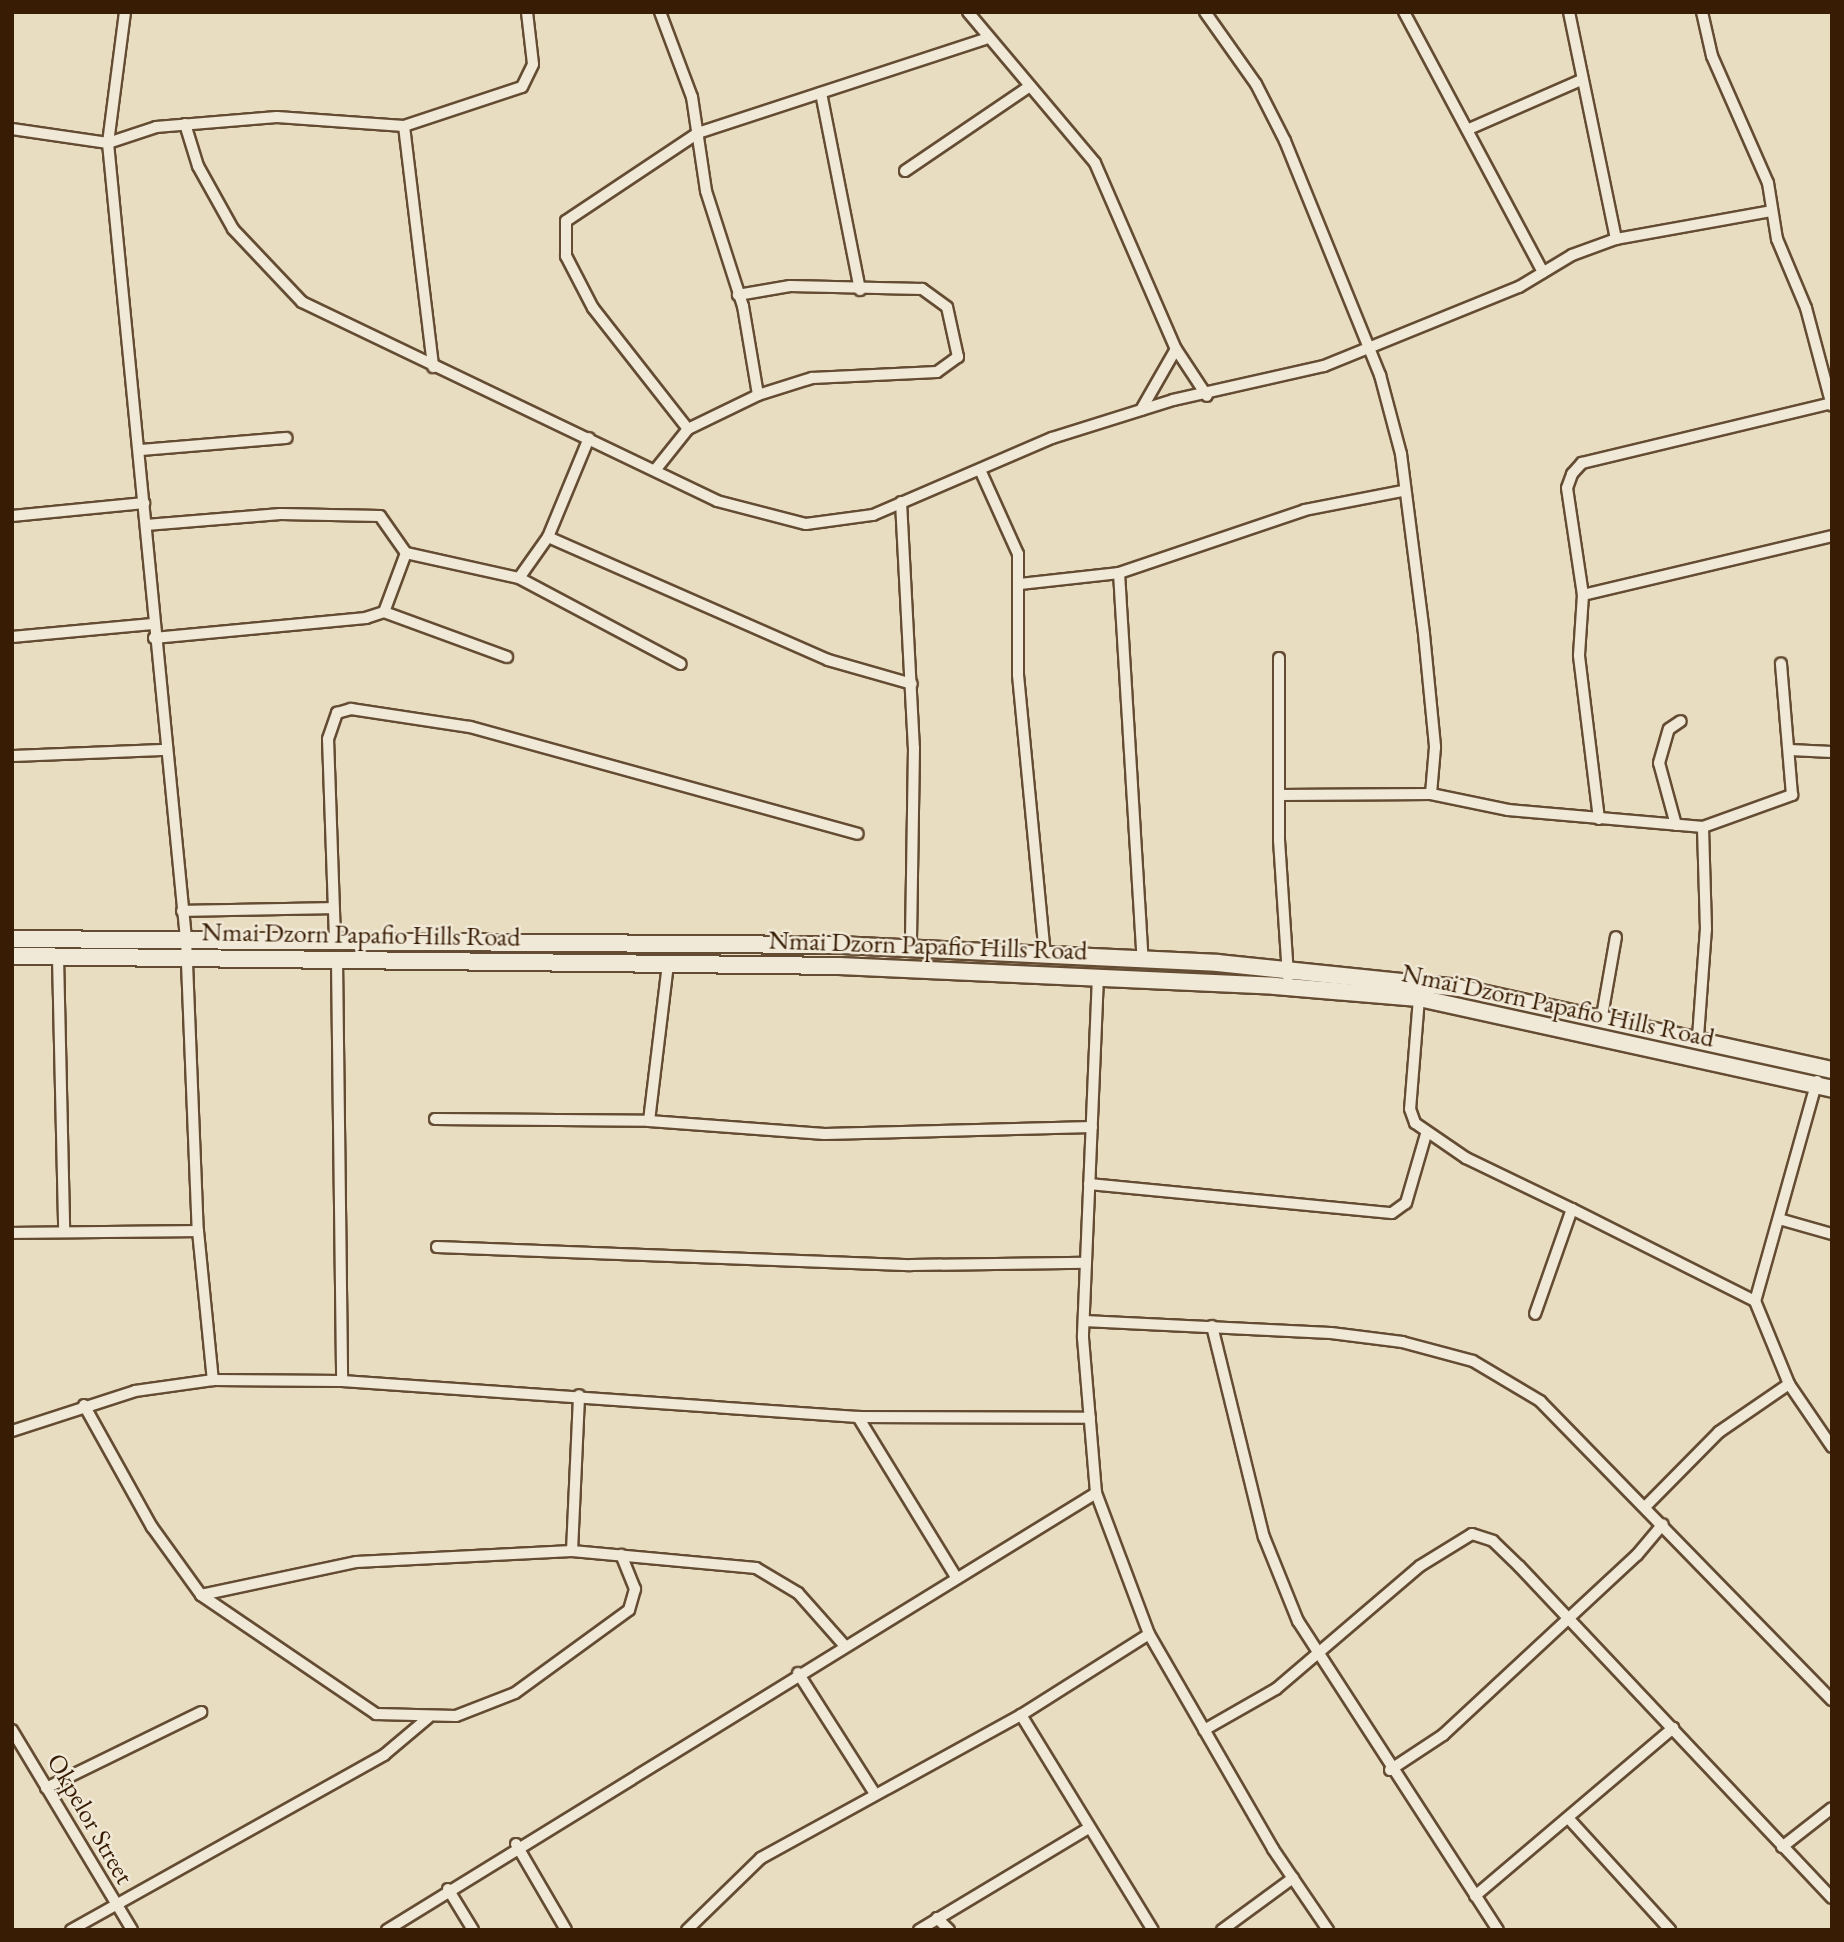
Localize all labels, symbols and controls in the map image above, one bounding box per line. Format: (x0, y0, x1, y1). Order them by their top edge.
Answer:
street label: Nmai Dzorn Papafio Hills Road (201, 917, 521, 953)
street label: Nmai Dzorn Papafio Hills Road (768, 925, 1088, 967)
street label: Nmai Dzorn Papafio Hills Road (1399, 958, 1717, 1054)
street label: Okpelor Street (40, 1748, 140, 1890)

